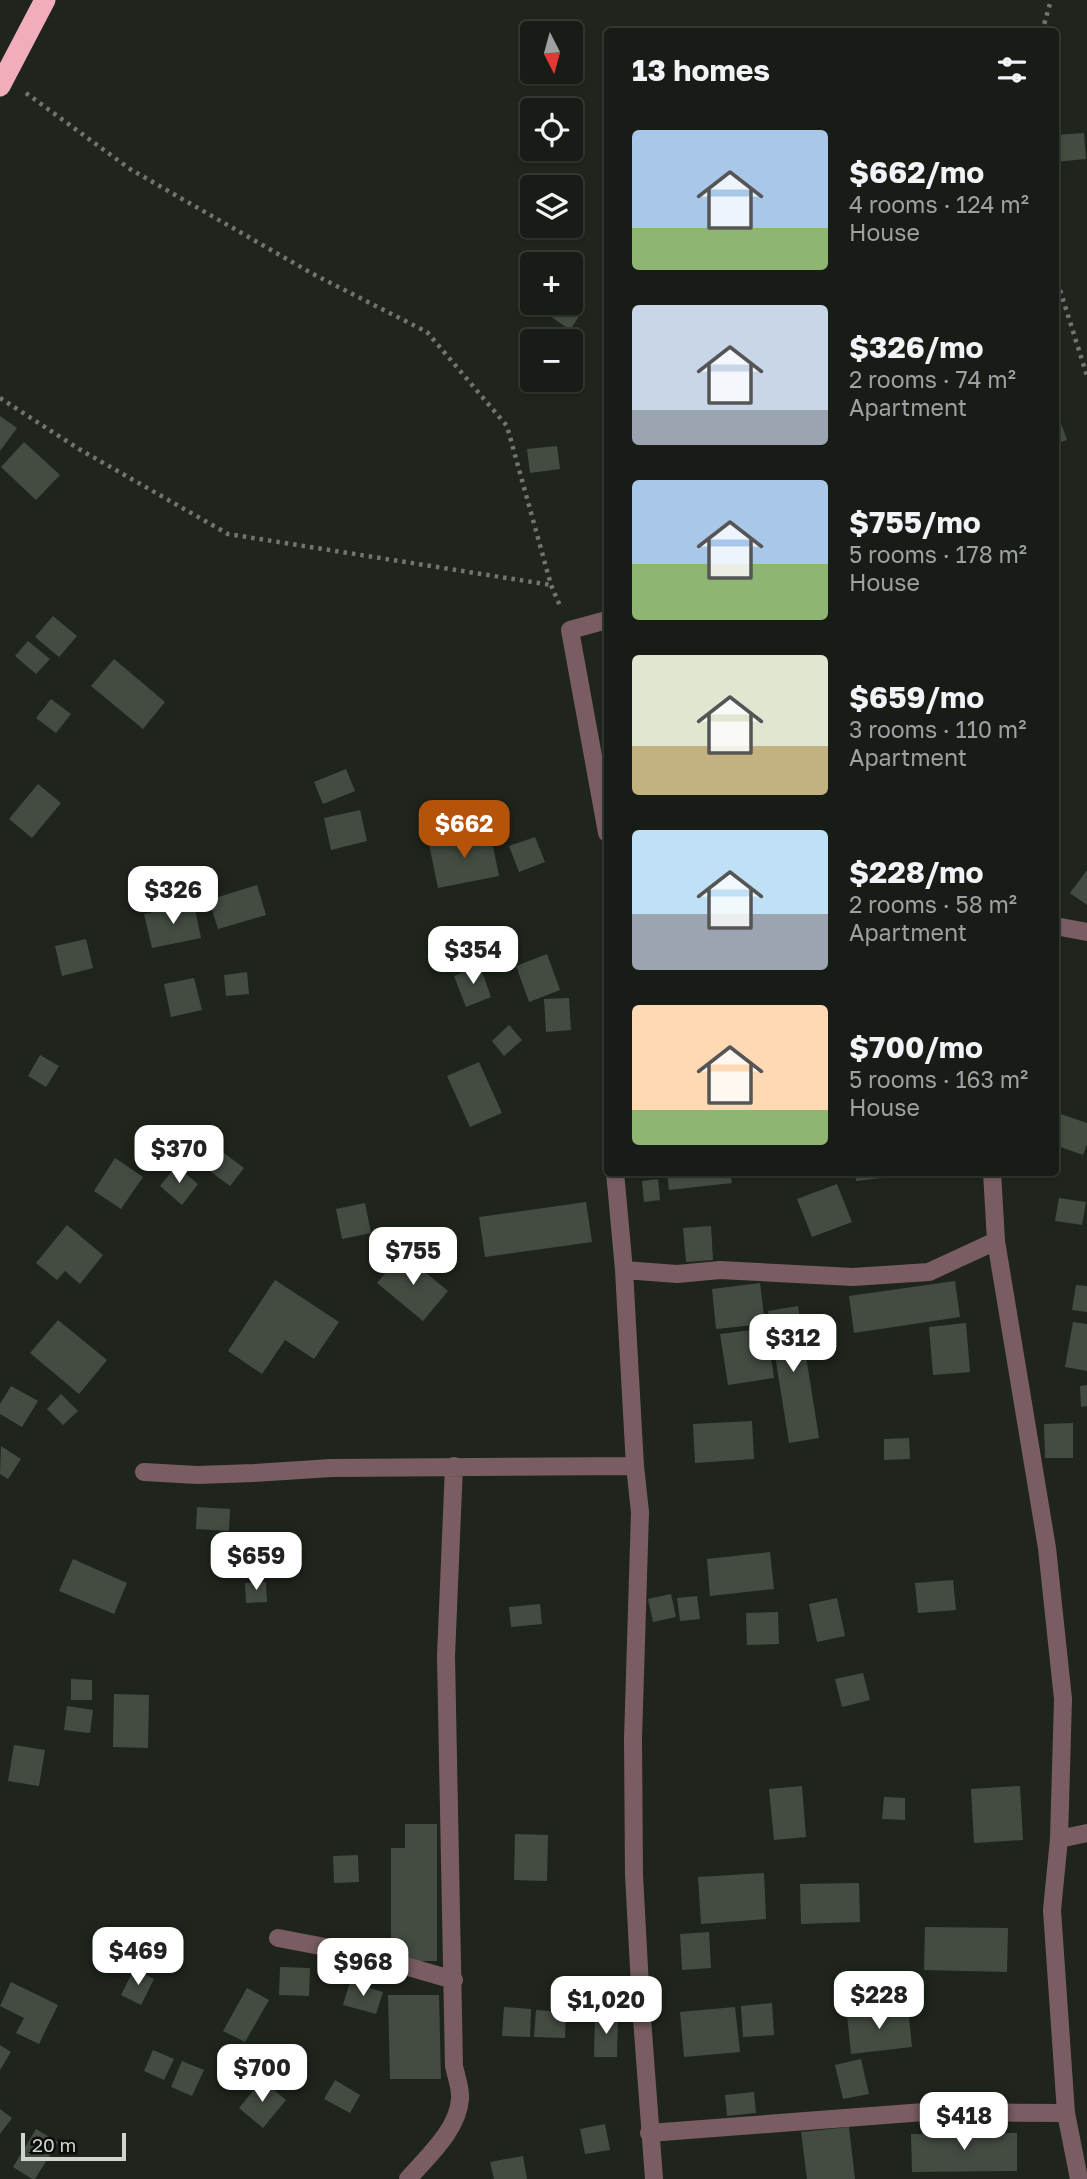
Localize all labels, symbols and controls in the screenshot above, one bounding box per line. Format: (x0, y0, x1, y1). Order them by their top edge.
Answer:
north arrow (520, 21, 583, 84)
map controls (520, 21, 583, 392)
icon: filters (993, 51, 1031, 89)
text: 13 homes (632, 52, 770, 88)
button: locate (520, 98, 583, 161)
text: $662/mo (849, 154, 984, 190)
icon: home (688, 158, 772, 242)
button: layers (520, 175, 583, 238)
text: 4 rooms · 124 m² (849, 190, 1029, 218)
text: House (849, 218, 920, 246)
button: + (520, 252, 583, 315)
button: − (520, 329, 583, 392)
text: $326/mo (849, 329, 983, 365)
icon: home (688, 333, 772, 417)
text: 2 rooms · 74 m² (849, 365, 1016, 393)
text: Apartment (849, 393, 967, 421)
text: $755/mo (849, 504, 981, 540)
icon: home (688, 508, 772, 592)
text: 5 rooms · 178 m² (849, 540, 1027, 568)
text: House (849, 568, 920, 596)
text: $659/mo (849, 679, 984, 715)
icon: home (688, 683, 772, 767)
text: 3 rooms · 110 m² (849, 715, 1026, 743)
text: Apartment (849, 743, 967, 771)
pin: $662 (423, 800, 505, 860)
text: $662 (435, 809, 493, 837)
text: $228/mo (849, 854, 984, 890)
icon: home (688, 858, 772, 942)
pin: $326 (132, 866, 214, 926)
text: $326 (144, 875, 202, 903)
text: 2 rooms · 58 m² (849, 890, 1017, 918)
text: Apartment (849, 918, 967, 946)
pin: $354 (432, 926, 514, 986)
text: $354 (444, 935, 502, 963)
text: $700/mo (849, 1029, 983, 1065)
icon: home (688, 1033, 772, 1117)
text: 5 rooms · 163 m² (849, 1065, 1028, 1093)
text: House (849, 1093, 920, 1121)
pin: $370 (138, 1126, 220, 1185)
text: $370 (151, 1134, 207, 1162)
pin: $755 (372, 1228, 454, 1287)
text: $755 (385, 1236, 441, 1264)
pin: $312 (752, 1314, 834, 1374)
text: $312 (765, 1323, 821, 1351)
pin: $659 (215, 1532, 297, 1592)
text: $659 (227, 1541, 285, 1569)
pin: $469 (97, 1927, 179, 1987)
text: $469 (109, 1936, 168, 1964)
pin: $968 (322, 1938, 404, 1998)
text: $968 (333, 1947, 393, 1975)
pin: $228 (838, 1972, 920, 2031)
pin: $1,020 (549, 1976, 663, 2036)
text: $228 (850, 1980, 908, 2008)
text: $1,020 (567, 1985, 645, 2013)
pin: $700 (221, 2044, 303, 2104)
text: $700 (233, 2053, 291, 2081)
pin: $418 (923, 2092, 1005, 2152)
text: $418 (936, 2101, 992, 2129)
scale bar (21, 2130, 126, 2162)
text: 20 m (32, 2133, 76, 2156)

